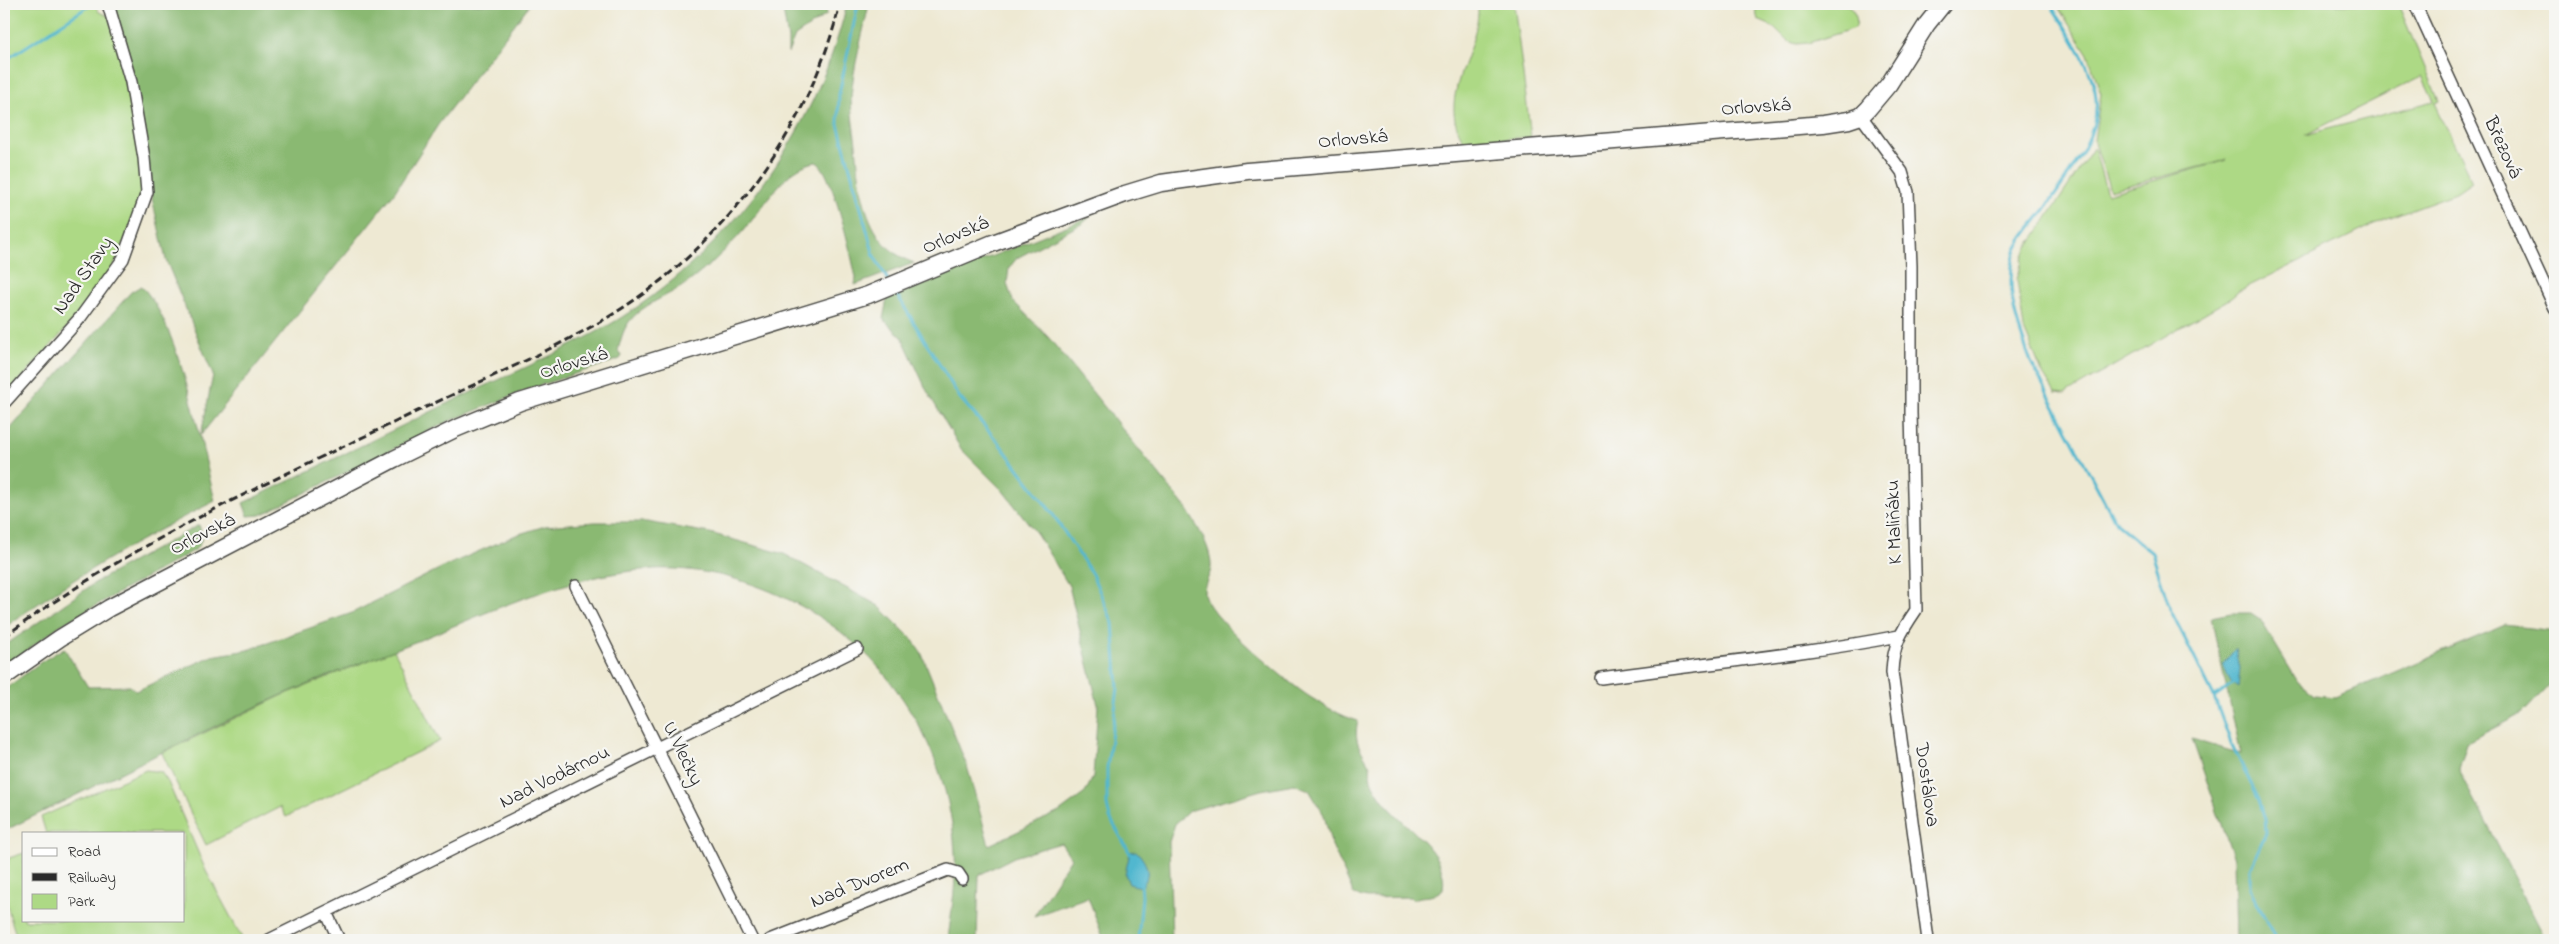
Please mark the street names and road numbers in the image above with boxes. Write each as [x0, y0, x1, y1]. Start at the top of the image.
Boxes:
street label: Orlovská [1720, 91, 1792, 125]
street label: Březová [2475, 111, 2529, 184]
street label: Orlovská [1317, 123, 1389, 157]
street label: Orlovská [918, 209, 994, 263]
street label: Nad Stavy [46, 231, 122, 321]
street label: Orlovská [536, 340, 612, 388]
street label: K Maliňáku [1879, 479, 1911, 565]
street label: Orlovská [165, 506, 241, 564]
street label: U Vlečky [654, 717, 710, 791]
street label: Nad Vodárnou [495, 739, 615, 817]
street label: Dostálova [1906, 740, 1946, 829]
street label: Nad Dvorem [806, 851, 914, 917]

